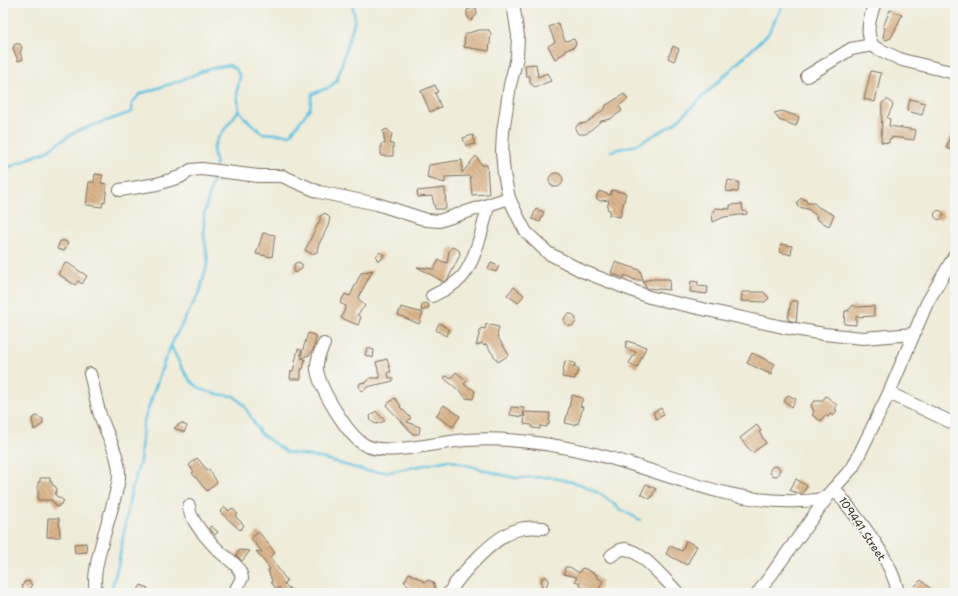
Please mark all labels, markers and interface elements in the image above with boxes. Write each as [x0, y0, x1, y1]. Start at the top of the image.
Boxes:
street label: 109441 Street [835, 494, 889, 564]

